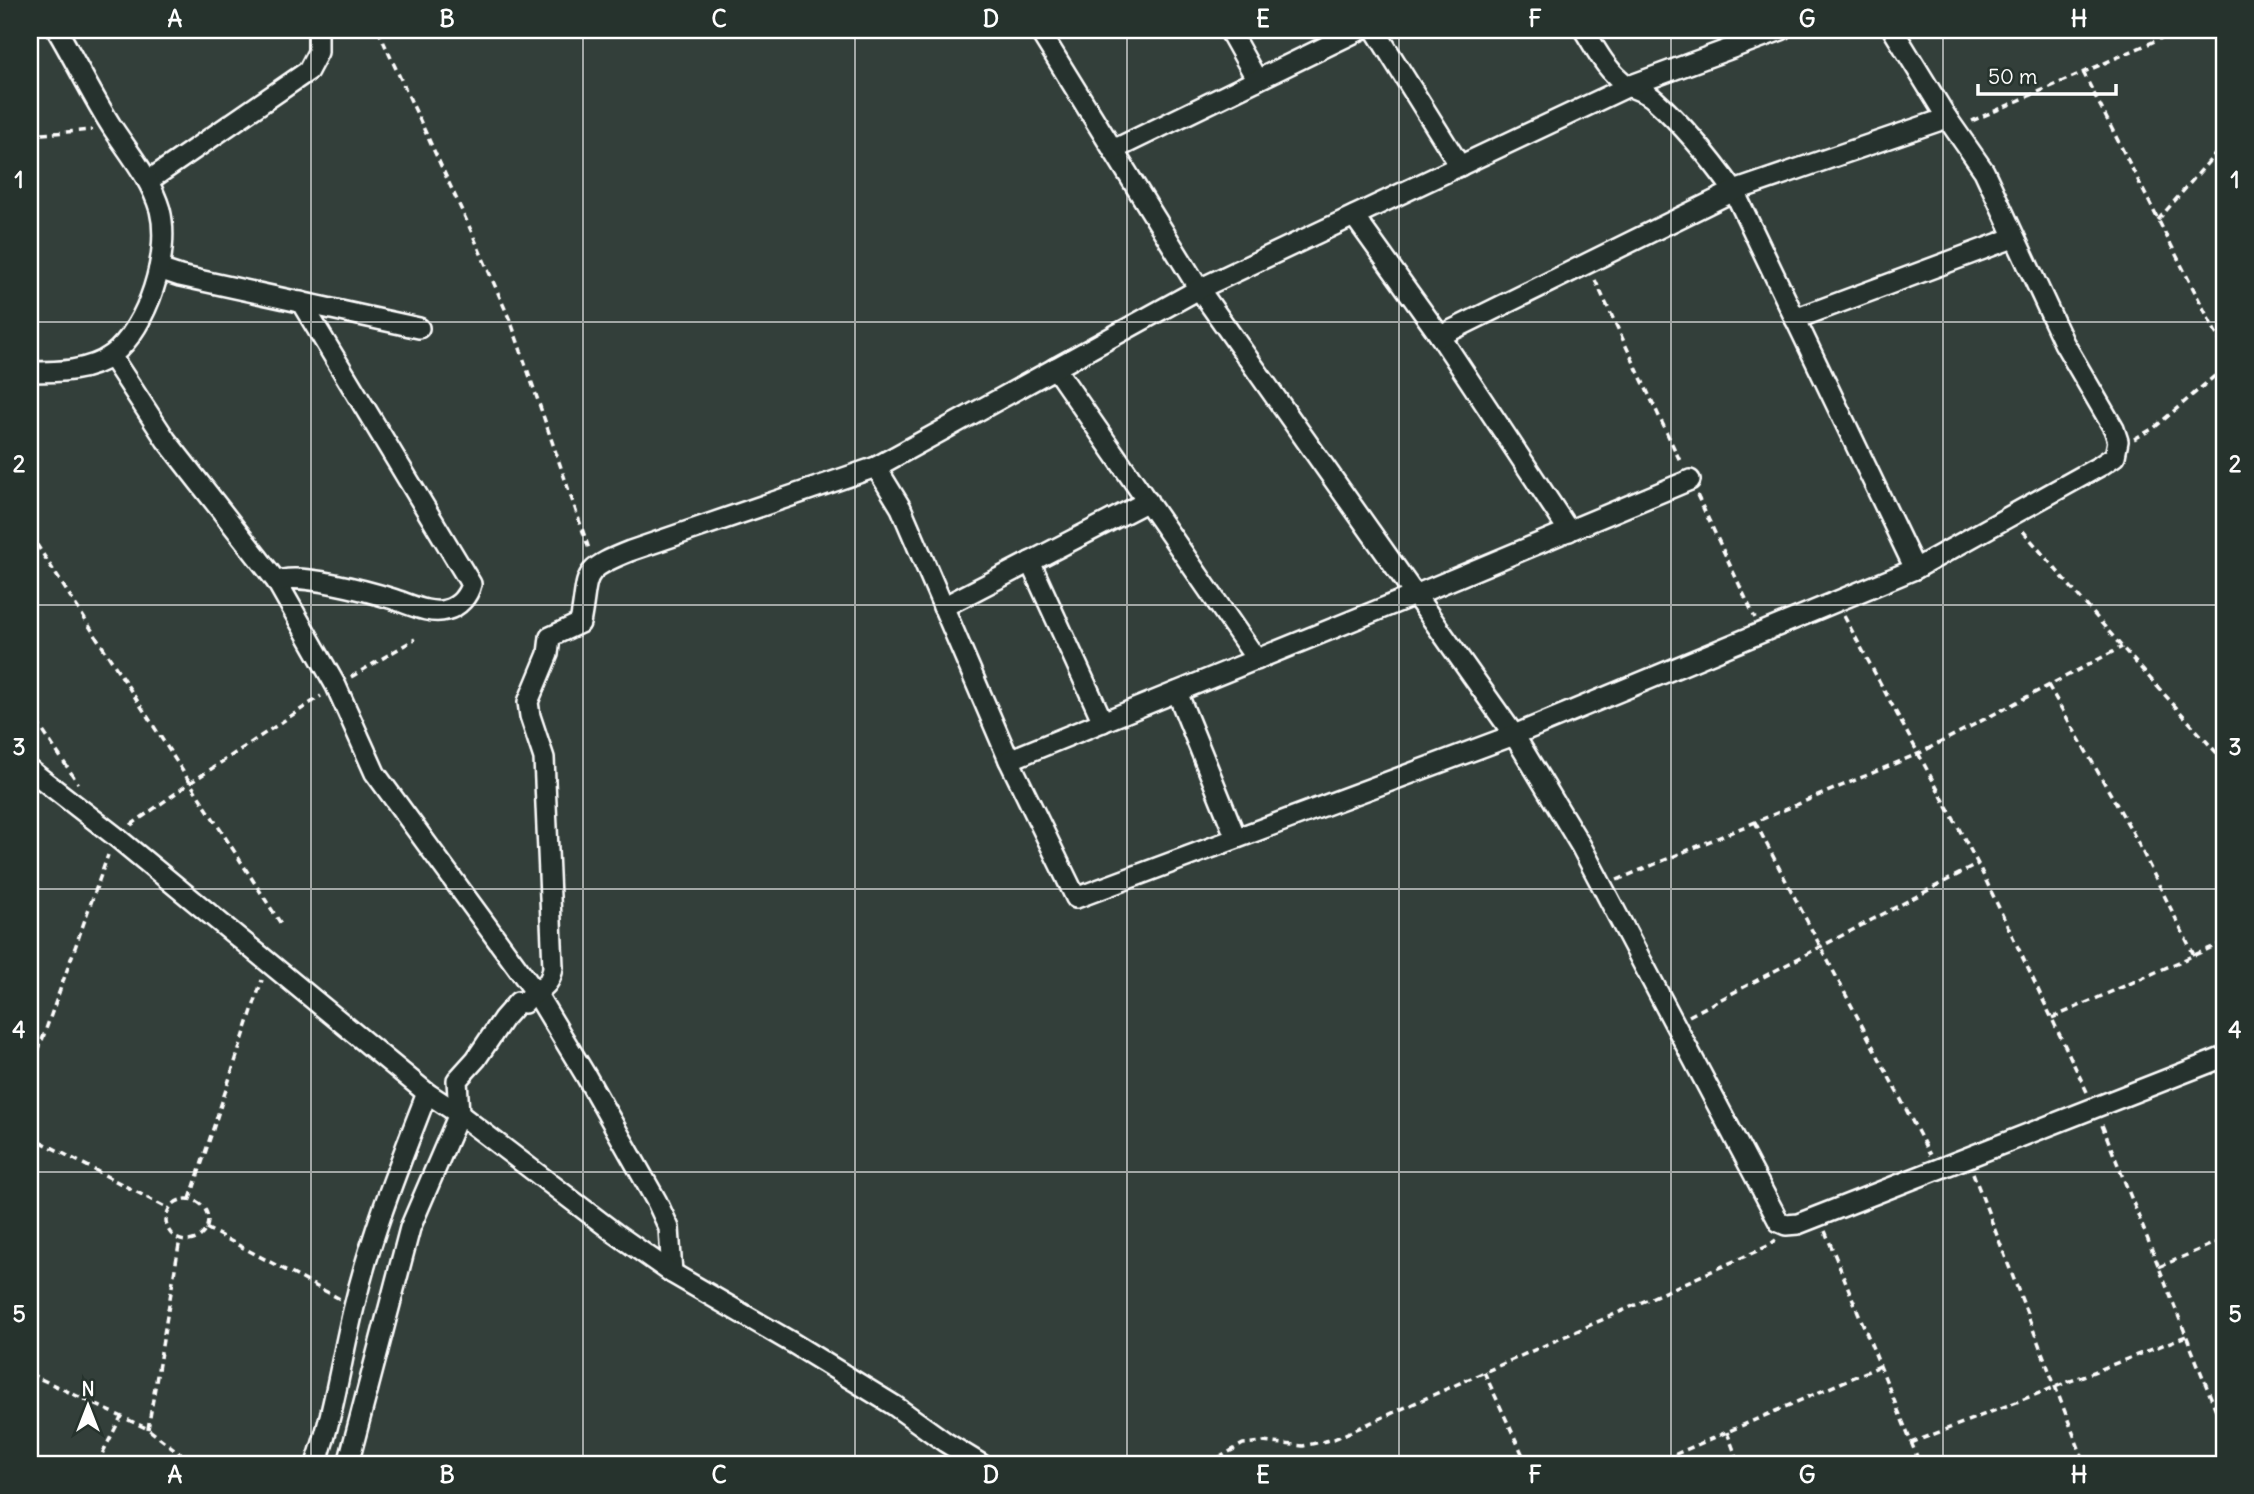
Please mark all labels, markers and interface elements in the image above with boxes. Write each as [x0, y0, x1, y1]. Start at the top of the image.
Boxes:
text: A [168, 4, 183, 33]
text: B [439, 4, 455, 33]
text: C [711, 4, 727, 33]
text: D [983, 4, 999, 33]
text: E [1256, 4, 1270, 33]
text: F [1528, 4, 1542, 33]
text: G [1799, 4, 1815, 33]
text: H [2071, 4, 2087, 33]
scale bar [1978, 52, 2116, 96]
text: 50 m [1988, 63, 2037, 90]
text: 1 [14, 165, 24, 194]
text: 1 [2230, 165, 2240, 194]
text: 2 [13, 449, 26, 478]
text: 2 [2229, 449, 2242, 478]
text: 3 [12, 732, 26, 761]
text: 3 [2228, 732, 2242, 761]
text: 4 [12, 1015, 26, 1044]
text: 4 [2228, 1015, 2242, 1044]
text: 5 [12, 1299, 26, 1328]
text: 5 [2228, 1299, 2242, 1328]
north arrow [52, 1372, 122, 1442]
text: N [81, 1377, 95, 1401]
text: A [168, 1460, 183, 1489]
text: B [439, 1460, 455, 1489]
text: C [711, 1460, 727, 1489]
text: D [983, 1460, 999, 1489]
text: E [1256, 1460, 1270, 1489]
text: F [1528, 1460, 1542, 1489]
text: G [1799, 1460, 1815, 1489]
text: H [2071, 1460, 2087, 1489]

